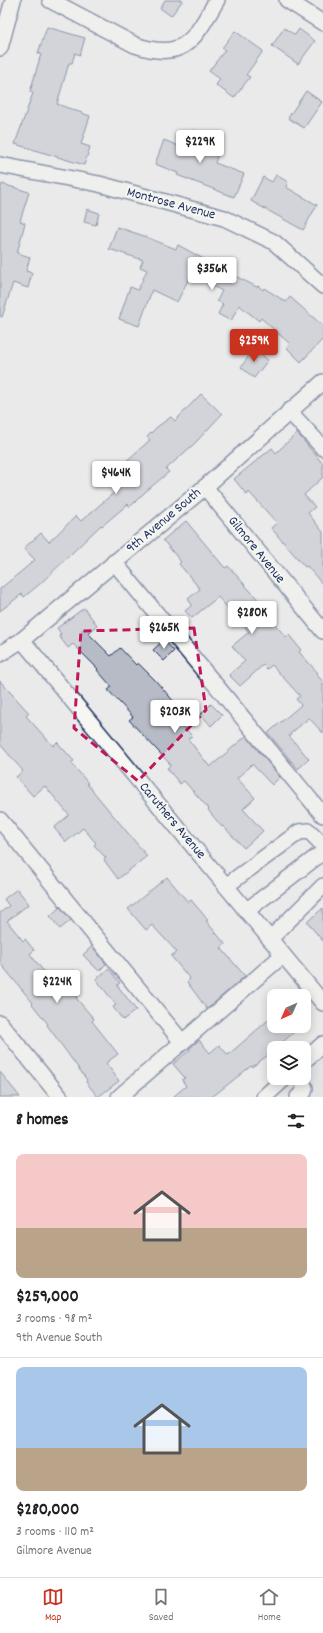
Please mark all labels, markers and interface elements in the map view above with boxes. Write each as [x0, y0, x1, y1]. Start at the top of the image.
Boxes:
pin: $229K [172, 130, 228, 164]
text: $229K [185, 133, 215, 152]
street label: Montrose Avenue [124, 183, 218, 225]
pin: $356K [184, 257, 240, 291]
text: $356K [197, 260, 227, 279]
pin: $259K [226, 329, 282, 363]
text: $259K [239, 332, 269, 351]
pin: $464K [88, 461, 144, 495]
text: $464K [101, 464, 131, 483]
street label: 9th Avenue South [122, 484, 206, 558]
street label: Gilmore Avenue [223, 512, 289, 588]
pin: $280K [224, 601, 280, 635]
text: $280K [237, 604, 267, 623]
pin: $265K [136, 616, 192, 650]
text: $265K [149, 619, 179, 638]
pin: $203K [147, 700, 203, 734]
text: $203K [159, 703, 191, 722]
street label: Caruthers Avenue [134, 778, 210, 864]
pin: $224K [29, 970, 85, 1004]
text: $224K [42, 973, 72, 992]
north arrow [267, 989, 311, 1033]
map controls [267, 989, 311, 1085]
button: layers [267, 1041, 311, 1085]
text: 8 homes [16, 1109, 68, 1133]
icon: filters [285, 1110, 307, 1132]
icon: home [126, 1180, 198, 1252]
text: $259,000 [16, 1286, 79, 1310]
text: 3 rooms · 98 m² [16, 1310, 92, 1329]
text: 9th Avenue South [16, 1329, 102, 1348]
icon: home [126, 1393, 198, 1465]
text: $280,000 [16, 1499, 79, 1523]
text: 3 rooms · 110 m² [16, 1523, 94, 1542]
text: Gilmore Avenue [16, 1542, 92, 1561]
tab: Map [42, 1586, 64, 1626]
tab: Saved [149, 1586, 173, 1626]
tab: Home [258, 1586, 281, 1626]

